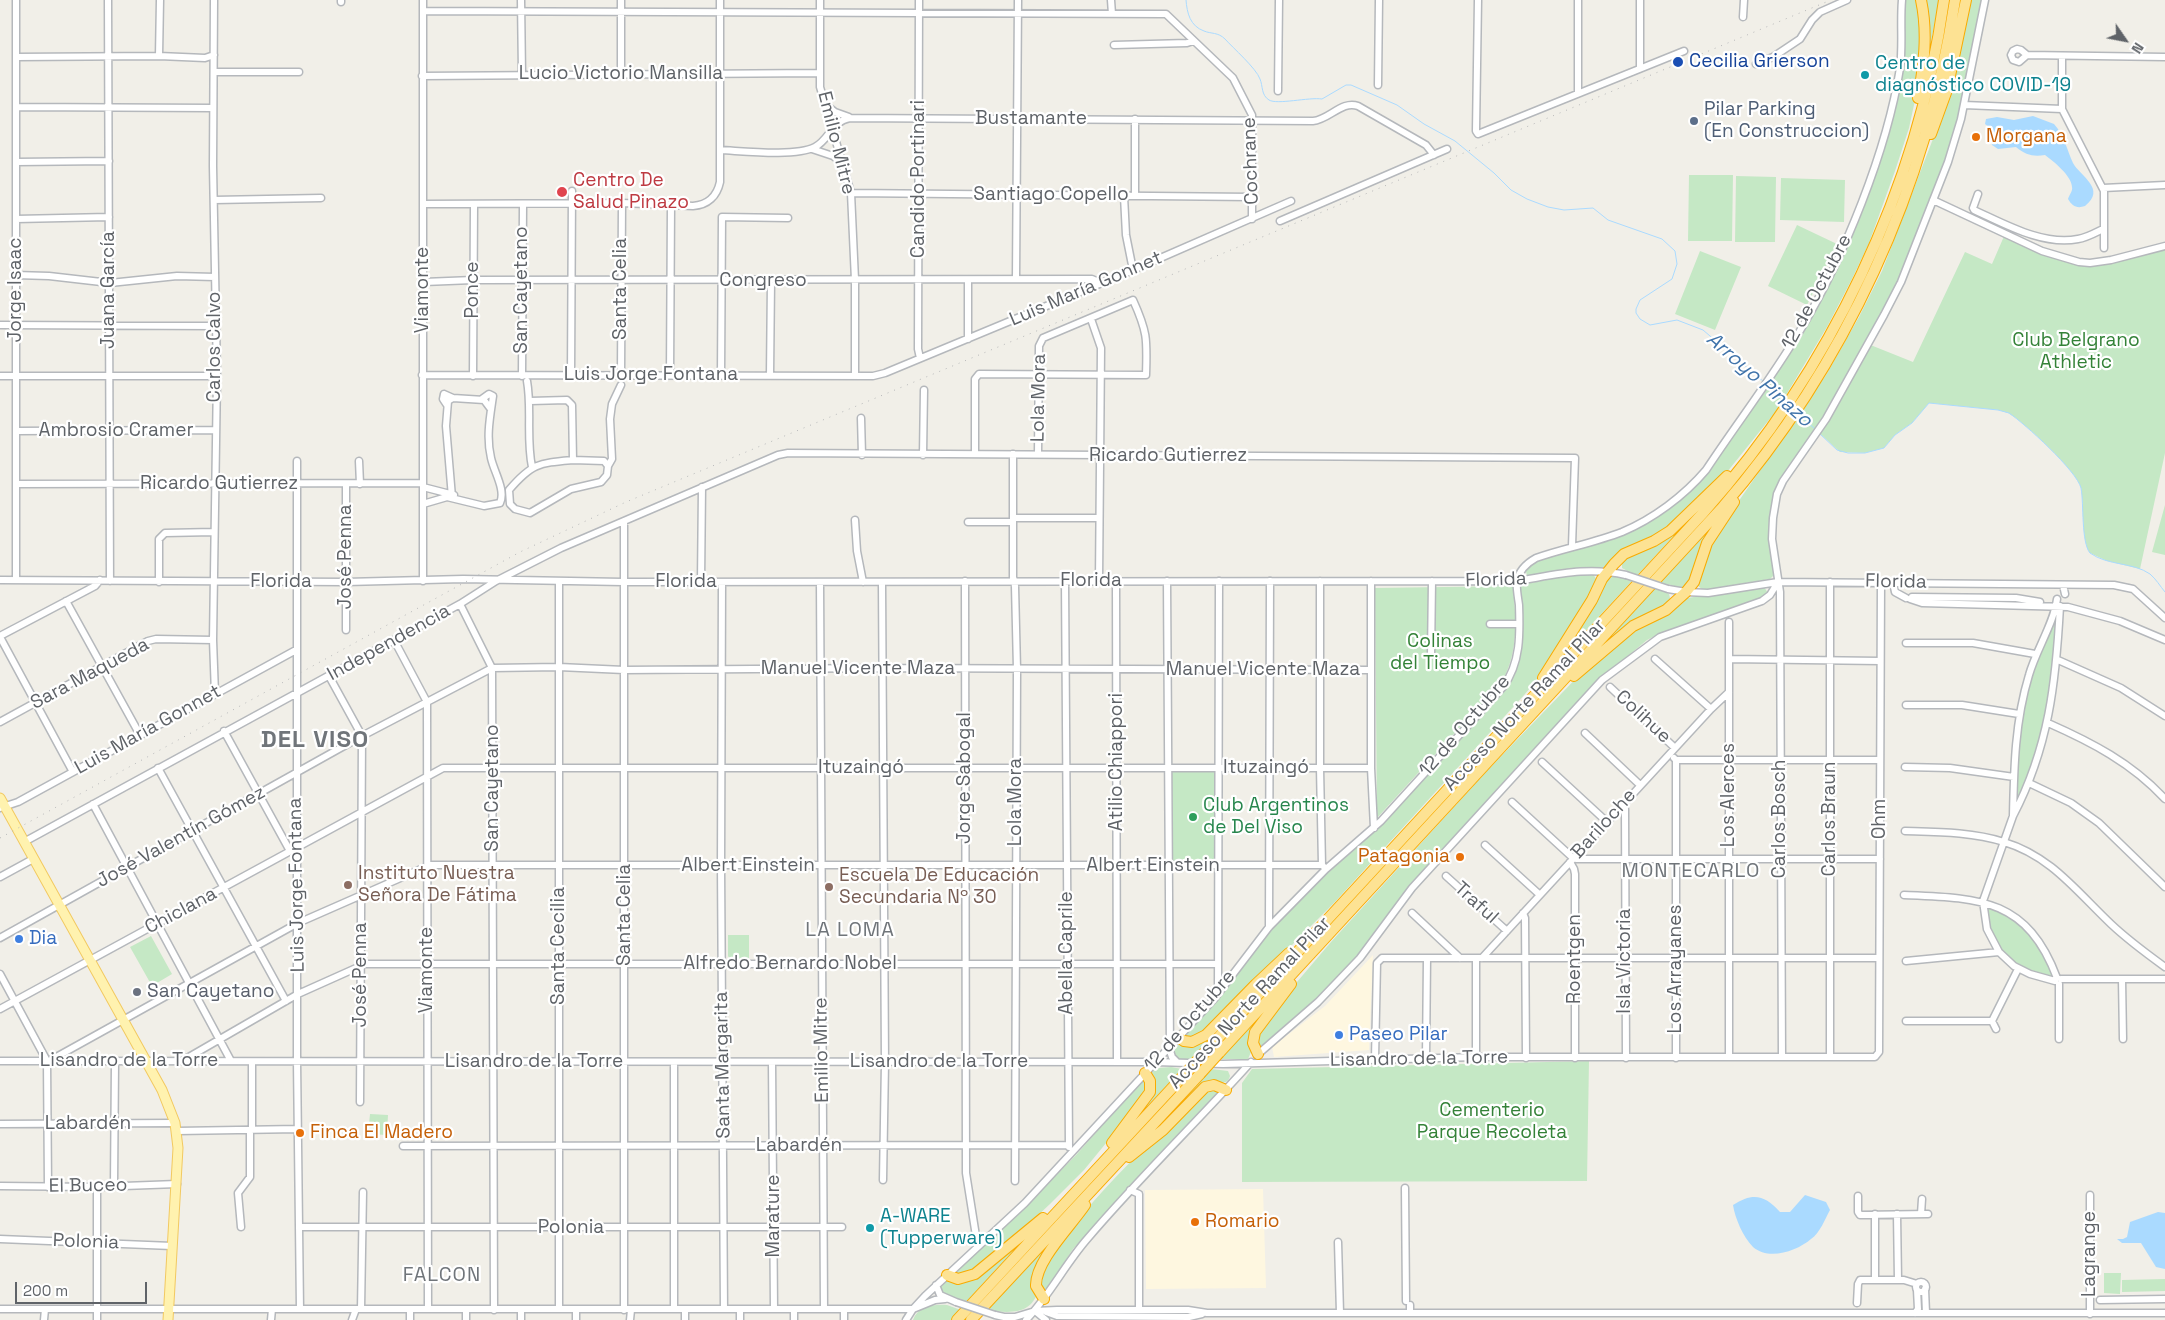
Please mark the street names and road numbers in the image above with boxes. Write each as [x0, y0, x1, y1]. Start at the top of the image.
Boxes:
street label: Lucio Victorio Mansilla [519, 63, 723, 85]
street label: Emilio Mitre [812, 89, 860, 197]
street label: Candido Portinari [908, 100, 930, 258]
street label: Bustamante [975, 108, 1087, 130]
street label: Cochrane [1238, 117, 1264, 205]
street label: Santiago Copello [973, 184, 1129, 206]
street label: San Cayetano [511, 226, 533, 354]
street label: Juana García [98, 231, 120, 349]
street label: 12 de Octubre [1777, 231, 1857, 353]
street label: Jorge Isaac [5, 237, 27, 343]
street label: Santa Celia [610, 238, 632, 340]
street label: Viamonte [412, 247, 434, 333]
street label: Luis María Gonnet [1006, 247, 1166, 331]
street label: Ponce [462, 261, 484, 319]
street label: Congreso [719, 270, 807, 292]
street label: Carlos Calvo [204, 292, 226, 402]
street label: Lola Mora [1027, 354, 1051, 442]
street label: Luis Jorge Fontana [564, 364, 738, 386]
street label: Ambrosio Cramer [38, 420, 194, 442]
street label: Ricardo Gutierrez [1089, 445, 1247, 467]
street label: Ricardo Gutierrez [140, 473, 298, 495]
street label: José Penna [335, 504, 357, 610]
street label: Florida [1465, 568, 1527, 592]
street label: Florida [1060, 570, 1122, 592]
street label: Florida [1865, 570, 1927, 594]
street label: Florida [250, 571, 312, 593]
street label: Florida [655, 571, 717, 593]
street label: Independencia [324, 600, 454, 686]
street label: Acceso Norte Ramal Pilar [1439, 614, 1611, 796]
street label: Sara Maqueda [27, 633, 153, 715]
street label: Manuel Vicente Maza [761, 658, 955, 680]
street label: Manuel Vicente Maza [1166, 659, 1360, 681]
street label: 12 de Octubre [1415, 671, 1515, 781]
street label: Luis María Gonnet [71, 680, 225, 780]
street label: Colihue [1610, 686, 1676, 748]
street label: Atilio Chiappori [1106, 693, 1128, 831]
street label: Jorge Sabogal [954, 712, 976, 844]
street label: San Cayetano [482, 724, 504, 852]
street label: Los Alerces [1718, 743, 1740, 847]
street label: Ituzaingó [818, 757, 904, 779]
street label: Ituzaingó [1223, 757, 1309, 779]
street label: Lola Mora [1005, 758, 1027, 846]
street label: Carlos Bosch [1769, 760, 1791, 878]
street label: Carlos Braun [1819, 762, 1841, 876]
street label: José Valentín Gómez [93, 781, 269, 893]
street label: Bariloche [1567, 784, 1641, 864]
street label: Luis Jorge Fontana [284, 798, 310, 972]
street label: Ohm [1869, 799, 1891, 839]
street label: Albert Einstein [681, 855, 815, 877]
street label: Albert Einstein [1086, 855, 1220, 877]
street label: Santa Celia [614, 864, 636, 966]
street label: Traful [1449, 877, 1503, 929]
street label: Chiclana [141, 883, 221, 939]
street label: Santa Cecilia [548, 887, 570, 1005]
street label: Abella Caprile [1056, 891, 1078, 1015]
street label: Los Arrayanes [1665, 904, 1687, 1034]
street label: Isla Victoria [1614, 908, 1636, 1014]
street label: Acceso Norte Ramal Pilar [1164, 912, 1336, 1094]
street label: Roentgen [1564, 914, 1586, 1004]
street label: José Penna [350, 922, 372, 1028]
street label: Viamonte [416, 927, 438, 1013]
street label: Alfredo Bernardo Nobel [683, 953, 897, 975]
street label: 12 de Octubre [1140, 966, 1240, 1076]
street label: Santa Margarita [710, 991, 736, 1139]
street label: Emilio Mitre [810, 997, 834, 1103]
street label: Lisandro de la Torre [1330, 1046, 1508, 1072]
street label: Lisandro de la Torre [40, 1050, 218, 1072]
street label: Lisandro de la Torre [445, 1051, 623, 1073]
street label: Lisandro de la Torre [850, 1051, 1028, 1073]
street label: Labardén [45, 1113, 131, 1135]
street label: Labardén [756, 1135, 842, 1157]
street label: El Buceo [48, 1174, 128, 1198]
street label: Marature [763, 1175, 785, 1257]
street label: Lagrange [2079, 1211, 2101, 1297]
street label: Polonia [538, 1217, 604, 1239]
street label: Polonia [52, 1229, 120, 1255]

